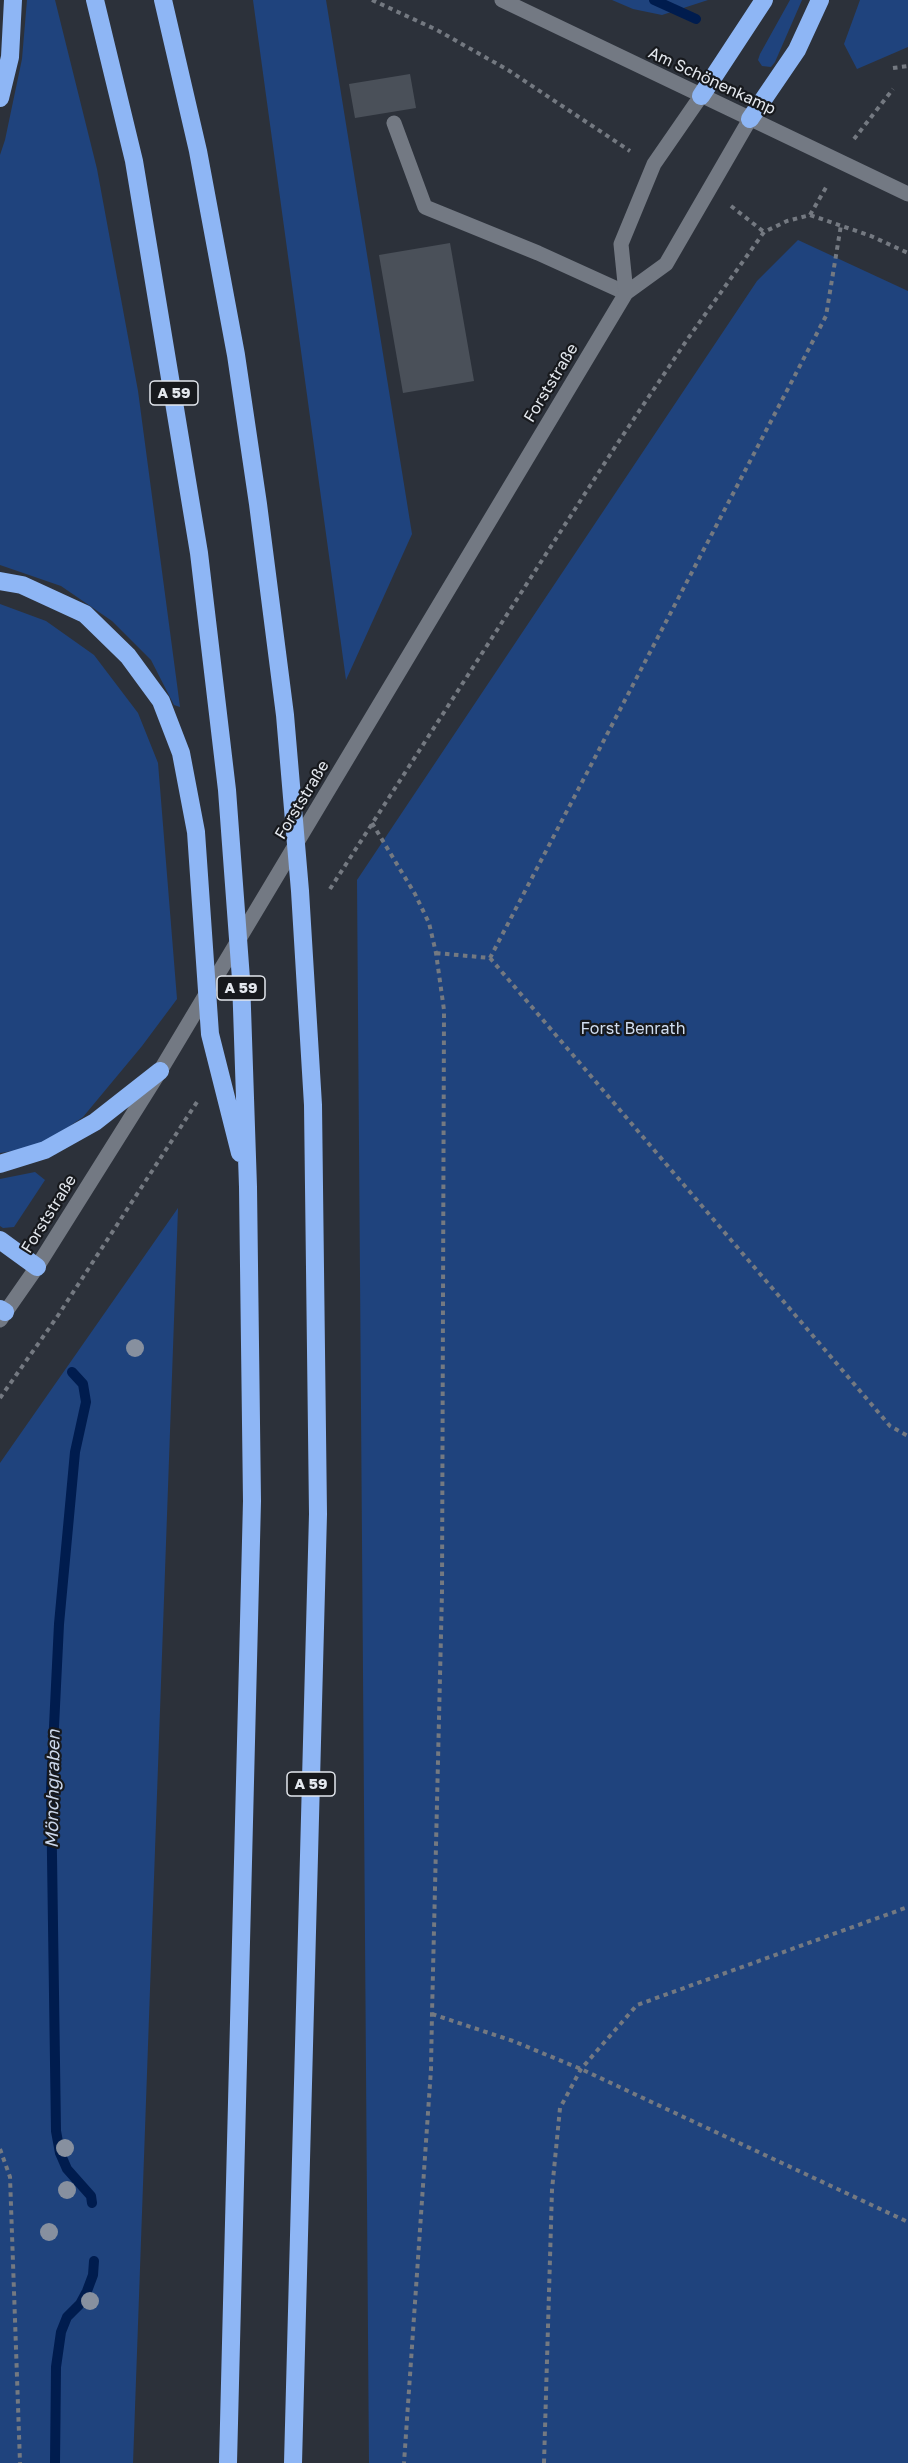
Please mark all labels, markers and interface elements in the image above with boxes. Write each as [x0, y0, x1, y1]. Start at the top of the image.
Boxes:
street label: Am Schönenkamp [645, 43, 779, 119]
street label: Forststraße [520, 340, 582, 426]
road number: A 59 [150, 381, 198, 405]
street label: Forststraße [271, 757, 333, 843]
road number: A 59 [217, 976, 265, 1000]
park label: Forst Benrath [580, 1019, 686, 1039]
street label: Forststraße [17, 1171, 81, 1257]
water label: Mönchgraben [41, 1729, 65, 1849]
road number: A 59 [287, 1772, 335, 1796]

